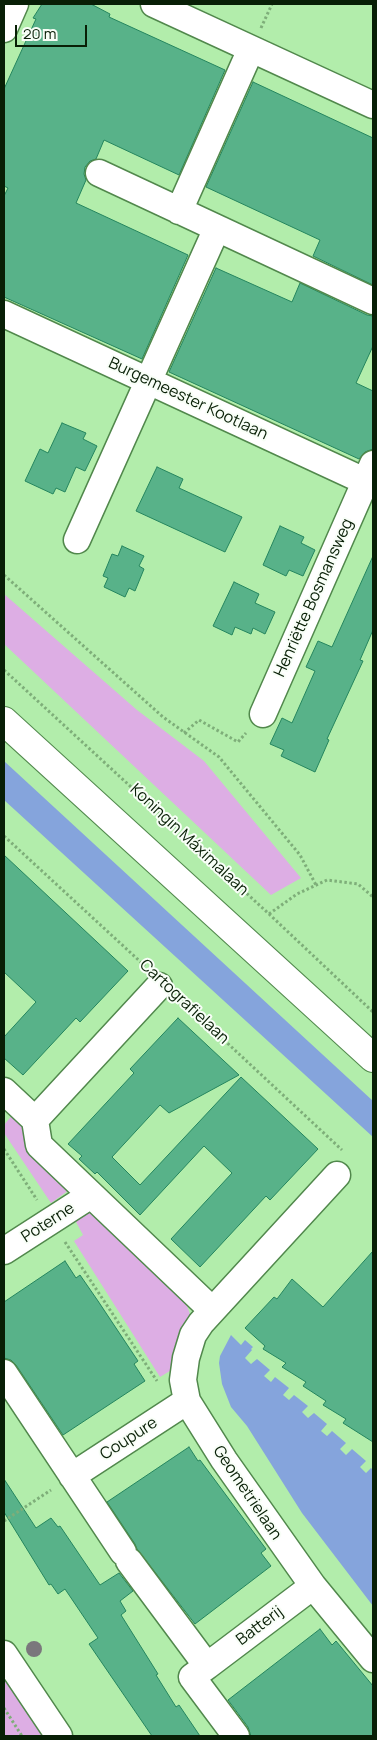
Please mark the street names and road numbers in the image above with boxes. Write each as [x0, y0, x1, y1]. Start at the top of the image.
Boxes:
street label: Burgemeester Kootlaan [105, 354, 271, 444]
street label: Henriëtte Bosmansweg [270, 516, 358, 680]
street label: Koningin Máximalaan [126, 780, 252, 900]
street label: Cartografielaan [135, 956, 233, 1048]
street label: Poterne [18, 1199, 78, 1247]
street label: Coupure [97, 1413, 161, 1465]
street label: Geometrielaan [208, 1442, 286, 1544]
street label: Batterij [233, 1602, 287, 1650]

